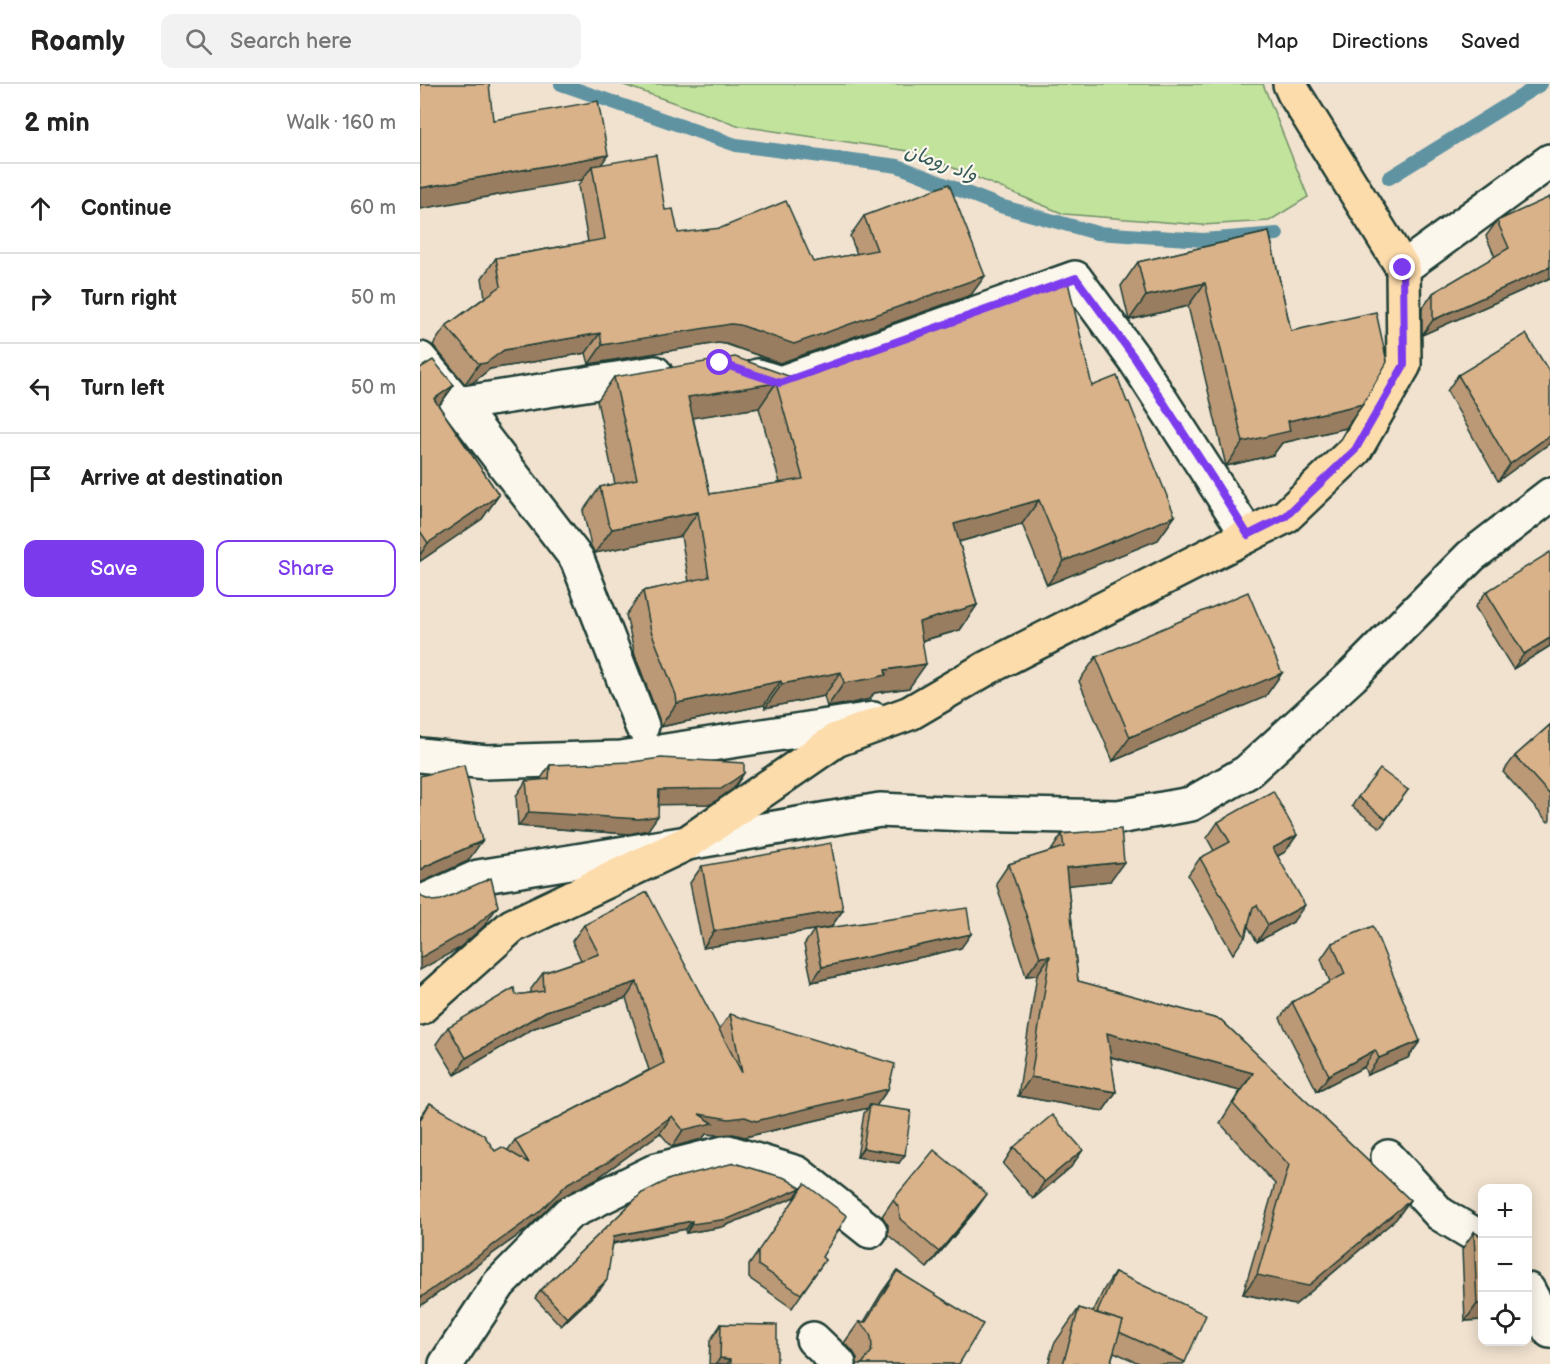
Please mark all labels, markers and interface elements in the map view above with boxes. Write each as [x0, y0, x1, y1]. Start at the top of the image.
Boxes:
search box [161, 14, 581, 68]
text: Roamly [30, 25, 125, 58]
icon: search [182, 25, 215, 58]
text: Search here [230, 28, 352, 55]
text: Map [1256, 29, 1299, 54]
text: Directions [1332, 29, 1428, 54]
text: Saved [1461, 29, 1520, 54]
text: 2 min [24, 108, 90, 139]
text: Walk · 160 m [287, 111, 396, 135]
water label: واد رومان [901, 139, 981, 187]
icon: ahead [24, 192, 57, 225]
text: Continue [81, 195, 171, 222]
text: 60 m [350, 196, 396, 220]
route end [1389, 254, 1415, 280]
icon: right [24, 282, 57, 315]
text: Turn right [81, 285, 177, 312]
text: 50 m [351, 286, 396, 310]
route start [706, 349, 732, 375]
icon: left [24, 372, 57, 405]
text: Turn left [81, 375, 165, 402]
text: 50 m [351, 376, 396, 400]
icon: arrive [24, 462, 57, 495]
text: Arrive at destination [81, 465, 283, 492]
button: Save [24, 540, 204, 597]
button: Share [216, 540, 396, 597]
map controls [1478, 1184, 1532, 1346]
button: + [1478, 1184, 1532, 1238]
button: − [1478, 1238, 1532, 1292]
button: locate [1478, 1292, 1532, 1346]

